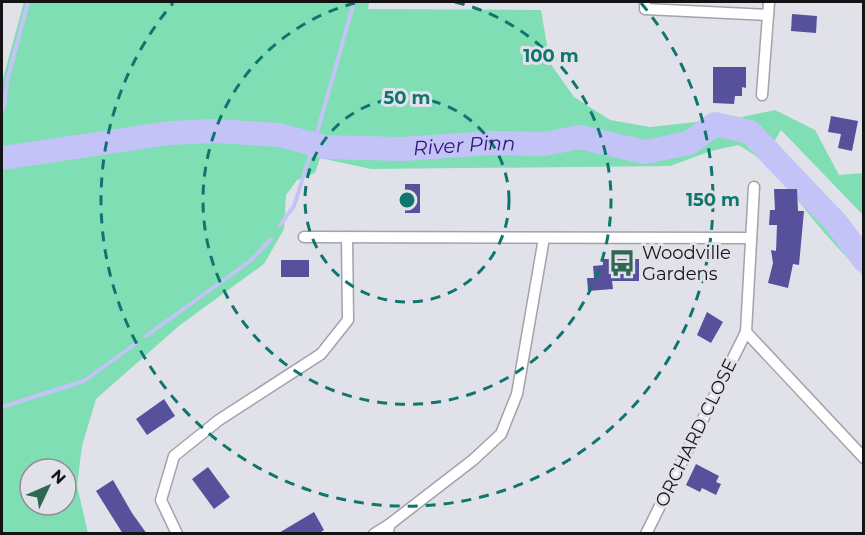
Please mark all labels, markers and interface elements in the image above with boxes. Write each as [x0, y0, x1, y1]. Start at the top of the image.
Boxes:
text: 100 m [523, 45, 579, 67]
text: 50 m [384, 87, 430, 109]
water label: River Pinn [412, 131, 516, 160]
text: 150 m [686, 189, 740, 211]
centre of rings [397, 190, 417, 210]
place label: Woodville Gardens [642, 242, 731, 285]
bus stop icon: Woodville Gardens [607, 248, 637, 278]
street label: ORCHARD CLOSE [651, 355, 741, 511]
north arrow [18, 457, 78, 517]
text: N [47, 466, 70, 488]

